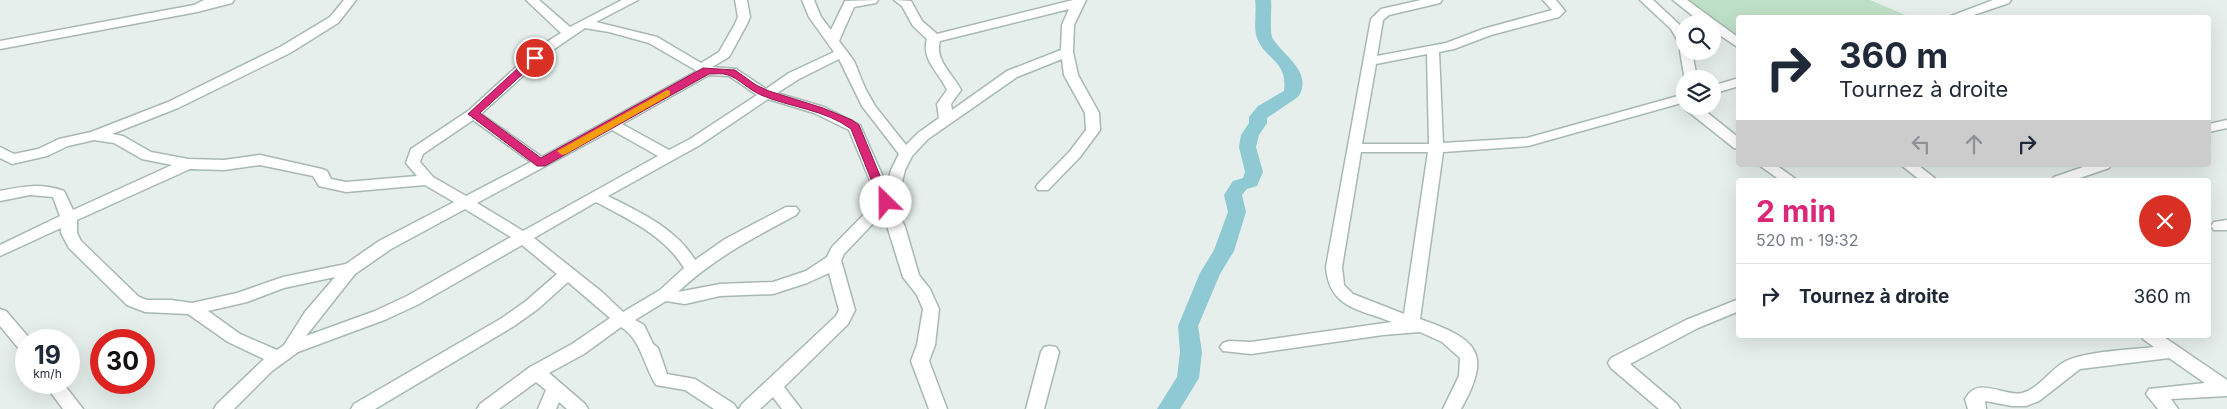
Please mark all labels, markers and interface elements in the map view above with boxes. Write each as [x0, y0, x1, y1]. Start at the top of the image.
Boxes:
map controls [1676, 15, 1721, 115]
button: search [1676, 15, 1721, 60]
text: 360 m [1839, 34, 1948, 76]
icon: right [1756, 35, 1821, 100]
pin [514, 37, 556, 79]
icon: arrive [521, 44, 549, 72]
button: layers [1676, 70, 1721, 115]
text: Tournez à droite [1839, 76, 2008, 102]
icon: left [1907, 130, 1935, 158]
icon: ahead [1960, 130, 1988, 158]
icon: right [2013, 130, 2041, 158]
position arrow [859, 175, 911, 227]
text: 2 min [1756, 193, 1836, 229]
button: close [2139, 195, 2191, 247]
text: 520 m · 19:32 [1756, 230, 1858, 250]
icon: right [1756, 282, 1784, 310]
text: Tournez à droite [1799, 285, 1949, 308]
text: 360 m [2134, 285, 2191, 308]
speed limit sign: 30 [90, 329, 155, 394]
text: 19 [34, 340, 61, 370]
text: km/h [33, 366, 62, 381]

